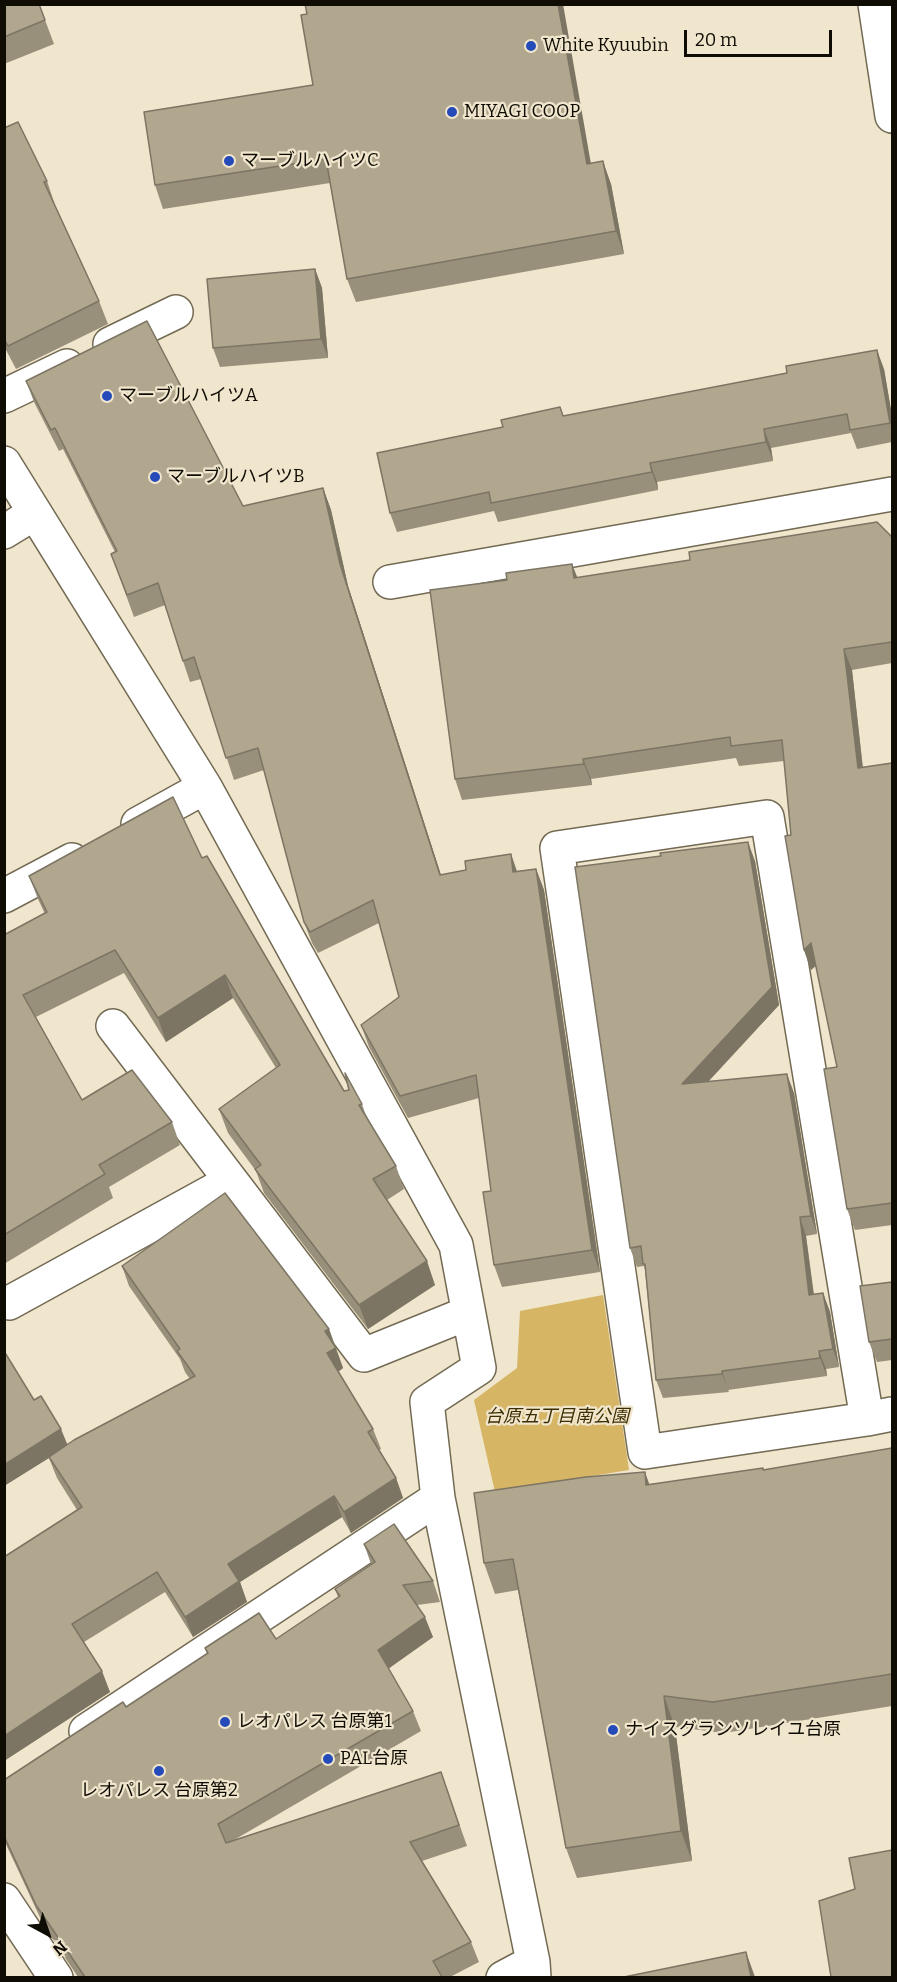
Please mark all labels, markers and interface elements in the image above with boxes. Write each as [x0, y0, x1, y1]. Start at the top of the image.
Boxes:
scale bar [687, 18, 836, 56]
text: 20 m [695, 29, 737, 51]
place label: White Kyuubin [543, 35, 669, 57]
marker: White Kyuubin [524, 39, 538, 53]
place label: MIYAGI COOP [464, 101, 580, 123]
marker: MIYAGI COOP [445, 105, 459, 119]
place label: マーブルハイツC [241, 150, 379, 172]
marker: マーブルハイツC [222, 154, 236, 168]
place label: マーブルハイツA [119, 385, 258, 407]
marker: マーブルハイツA [100, 389, 114, 403]
place label: マーブルハイツB [167, 466, 305, 488]
marker: マーブルハイツB [148, 470, 162, 484]
park label: 台原五丁目南公園 [485, 1406, 629, 1428]
place label: レオパレス 台原第1 [237, 1711, 392, 1733]
marker: レオパレス 台原第1 [218, 1715, 232, 1729]
place label: ナイスグランソレイユ台原 [625, 1719, 841, 1741]
marker: ナイスグランソレイユ台原 [606, 1723, 620, 1737]
place label: PAL台原 [340, 1748, 408, 1770]
marker: PAL台原 [321, 1752, 335, 1766]
marker: レオパレス 台原第2 [152, 1764, 166, 1778]
place label: レオパレス 台原第2 [80, 1780, 238, 1802]
north arrow [18, 1904, 78, 1964]
text: N [49, 1937, 71, 1959]

